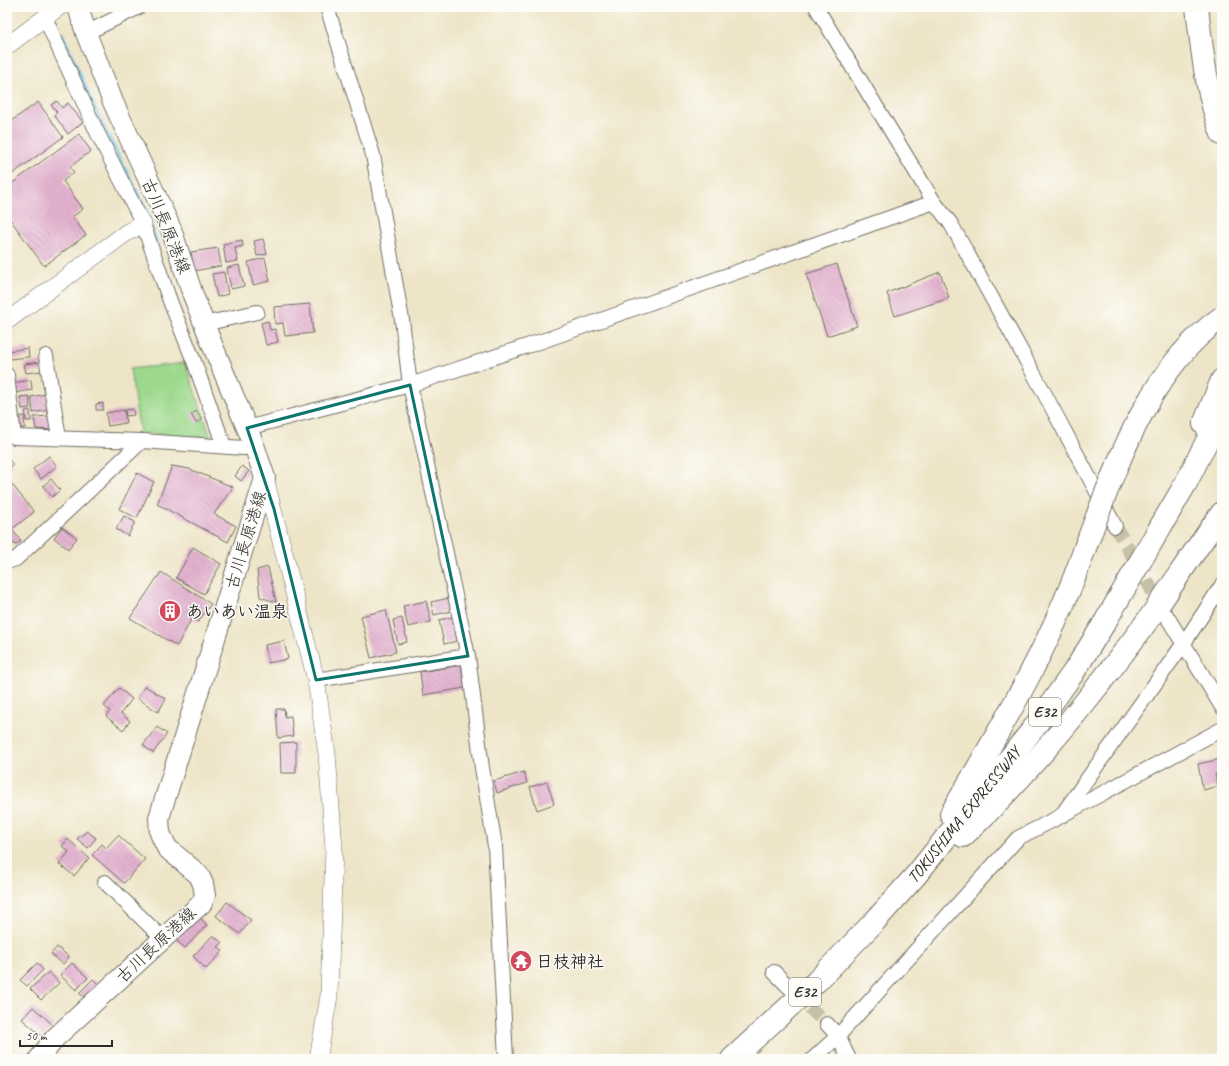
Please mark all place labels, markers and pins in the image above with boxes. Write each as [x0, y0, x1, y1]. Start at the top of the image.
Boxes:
building icon: あいあい温泉 [157, 598, 183, 624]
place label: あいあい温泉 [186, 601, 288, 622]
temple icon: 日枝神社 [508, 948, 534, 974]
place label: 日枝神社 [536, 951, 604, 972]

